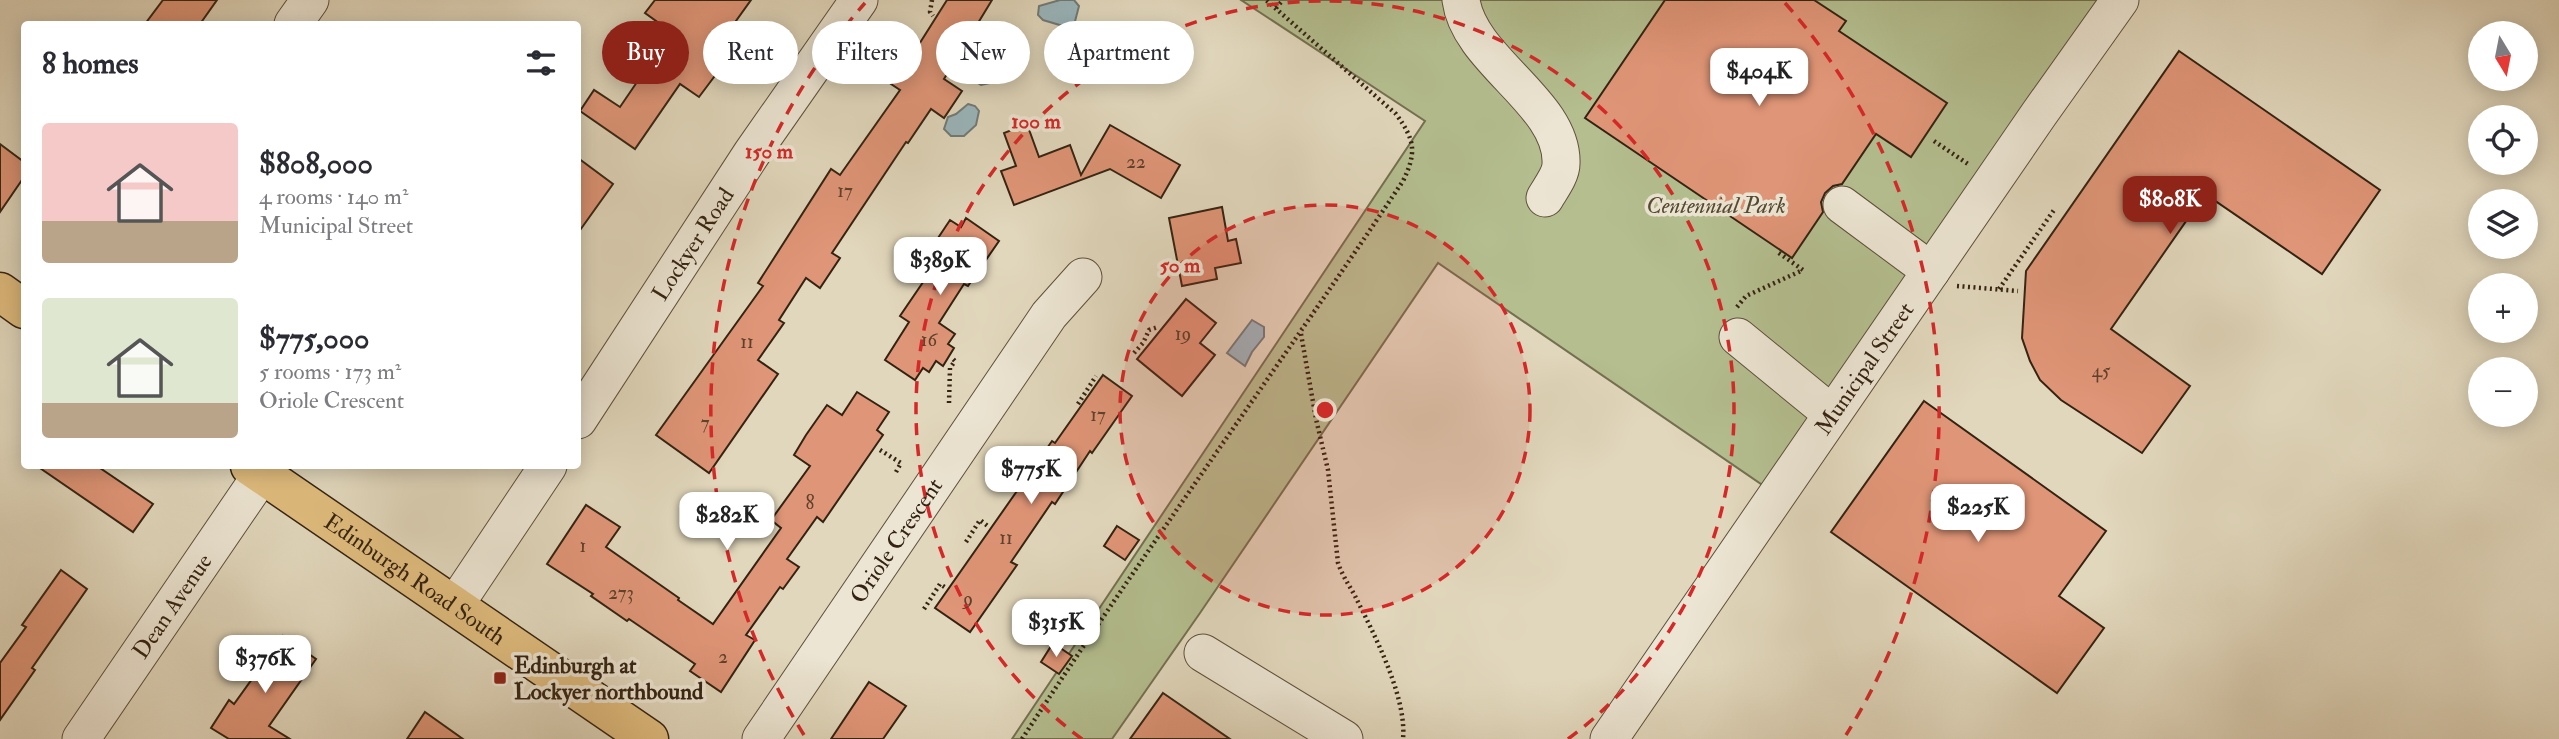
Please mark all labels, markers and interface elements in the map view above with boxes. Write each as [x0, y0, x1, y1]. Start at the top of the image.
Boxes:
chip: Buy [602, 21, 689, 84]
chip: Rent [703, 21, 798, 84]
chip: Filters [812, 21, 922, 84]
chip: New [936, 21, 1030, 84]
chip: Apartment [1044, 21, 1194, 84]
north arrow [2468, 21, 2538, 91]
map controls [2468, 21, 2538, 427]
icon: filters [522, 44, 560, 82]
text: 8 homes [42, 45, 139, 82]
pin: $404K [1710, 48, 1808, 108]
text: $404K [1726, 56, 1792, 85]
button: locate [2468, 105, 2538, 175]
text: 100 m [1011, 108, 1062, 135]
text: 150 m [745, 138, 794, 165]
text: $808,000 [259, 145, 373, 182]
house number: 22 [1126, 150, 1146, 174]
icon: home [98, 151, 182, 235]
pin: $808K [2121, 176, 2219, 236]
house number: 17 [837, 179, 853, 203]
text: 4 rooms · 140 m² [259, 182, 408, 211]
street label: Lockyer Road [646, 182, 741, 306]
text: $808K [2139, 184, 2201, 213]
button: layers [2468, 189, 2538, 259]
park label: Centennial Park [1646, 191, 1786, 220]
text: Municipal Street [259, 211, 413, 240]
pin: $389K [891, 238, 989, 297]
text: $389K [910, 245, 970, 274]
text: 50 m [1160, 252, 1201, 279]
button: + [2468, 273, 2538, 343]
street label: Municipal Street [1809, 297, 1920, 440]
text: $775,000 [259, 320, 370, 357]
house number: 19 [1175, 322, 1191, 346]
icon: home [98, 326, 182, 410]
house number: 16 [921, 328, 939, 352]
house number: 11 [740, 330, 754, 354]
text: 5 rooms · 173 m² [259, 357, 401, 386]
button: − [2468, 357, 2538, 427]
house number: 45 [2092, 359, 2111, 383]
text: Oriole Crescent [259, 386, 404, 415]
centre of rings [1313, 398, 1337, 422]
house number: 17 [1090, 403, 1106, 427]
house number: 7 [701, 411, 710, 435]
pin: $775K [982, 447, 1080, 506]
text: $775K [1001, 454, 1061, 483]
street label: Oriole Crescent [843, 472, 949, 609]
pin: $225K [1929, 484, 2027, 544]
house number: 8 [806, 491, 815, 515]
pin: $282K [678, 492, 776, 552]
text: $225K [1947, 492, 2009, 521]
text: $282K [695, 500, 759, 529]
street label: Edinburgh Road South [318, 507, 511, 652]
house number: 11 [999, 526, 1013, 550]
house number: 1 [580, 534, 586, 558]
street label: Dean Avenue [126, 548, 219, 665]
house number: 273 [608, 581, 634, 605]
house number: 9 [961, 587, 973, 611]
pin: $315K [1007, 600, 1105, 659]
text: $315K [1028, 607, 1084, 636]
pin: $376K [216, 636, 314, 695]
text: $376K [235, 643, 295, 672]
house number: 2 [718, 645, 728, 669]
place label: Edinburgh at Lockyer northbound [514, 651, 704, 707]
marker: Edinburgh at Lockyer northbound [492, 670, 508, 686]

